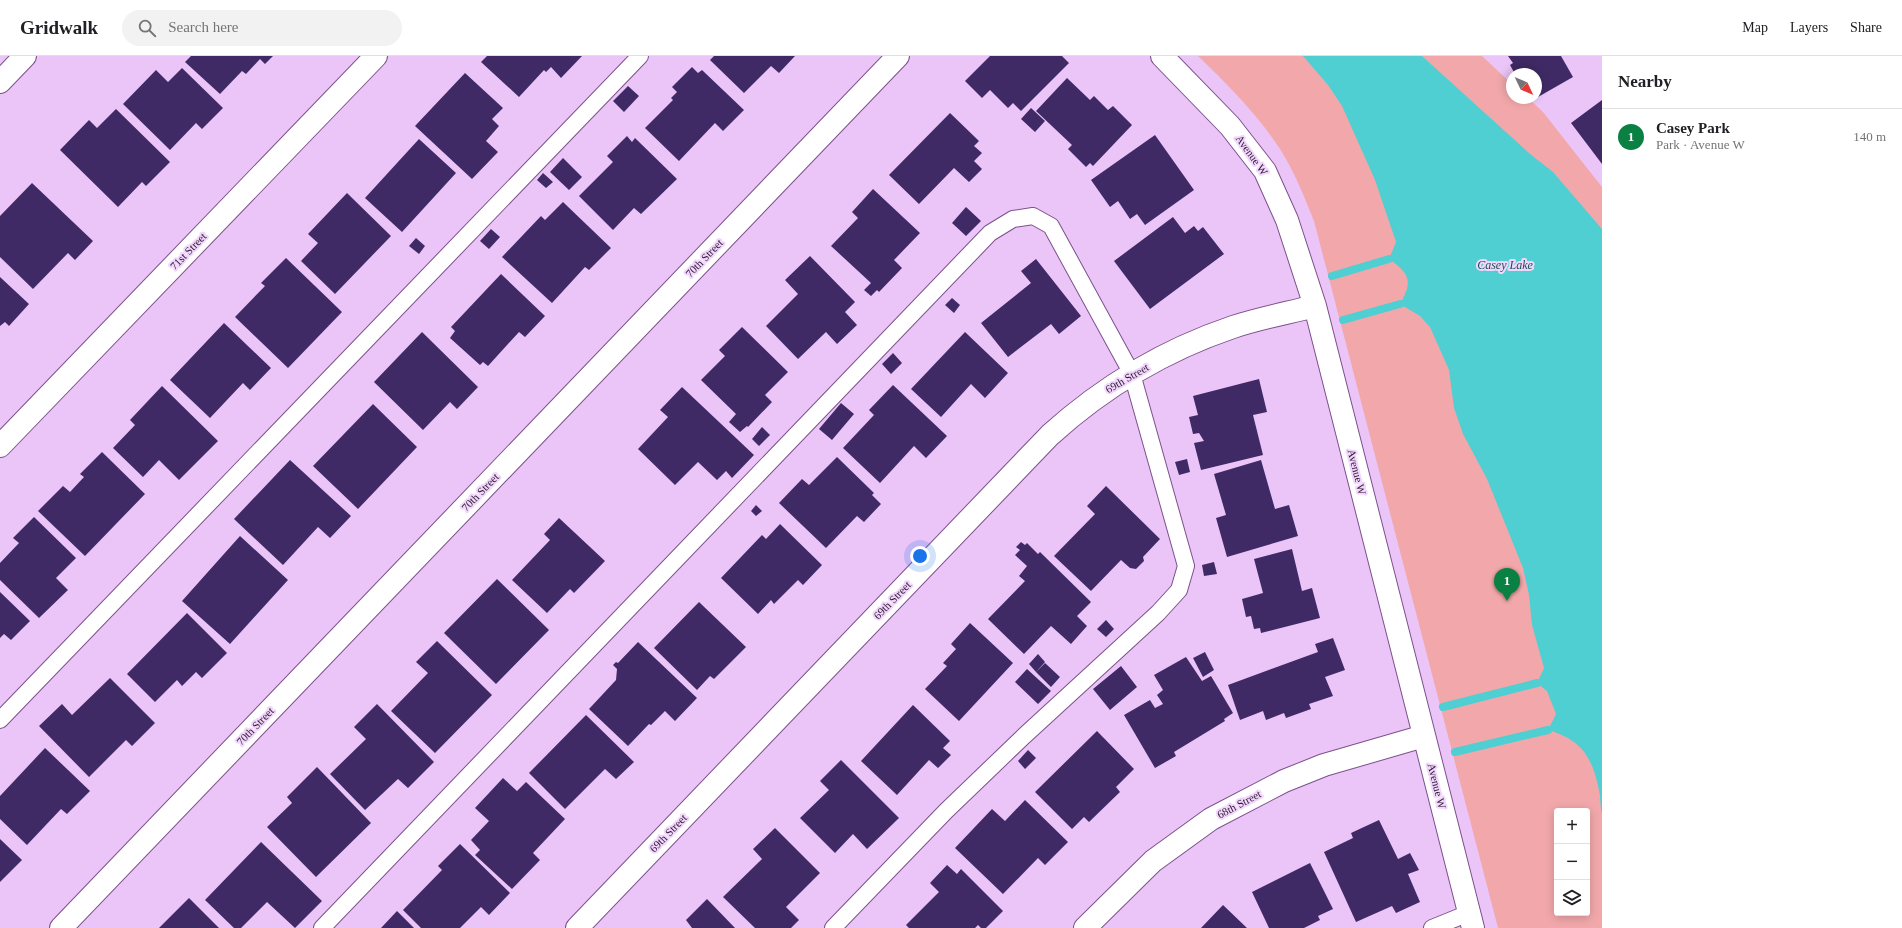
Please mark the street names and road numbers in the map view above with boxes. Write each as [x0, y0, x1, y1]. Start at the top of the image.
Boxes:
street label: Avenue W [1234, 133, 1271, 178]
street label: 71st Street [167, 230, 209, 272]
street label: 70th Street [683, 237, 725, 279]
street label: 69th Street [1103, 361, 1151, 395]
street label: Avenue W [1346, 448, 1369, 497]
street label: 70th Street [459, 471, 501, 513]
street label: 69th Street [871, 579, 913, 621]
street label: 70th Street [234, 705, 276, 747]
street label: Avenue W [1426, 762, 1449, 811]
street label: 68th Street [1215, 787, 1263, 821]
street label: 69th Street [647, 812, 689, 854]

